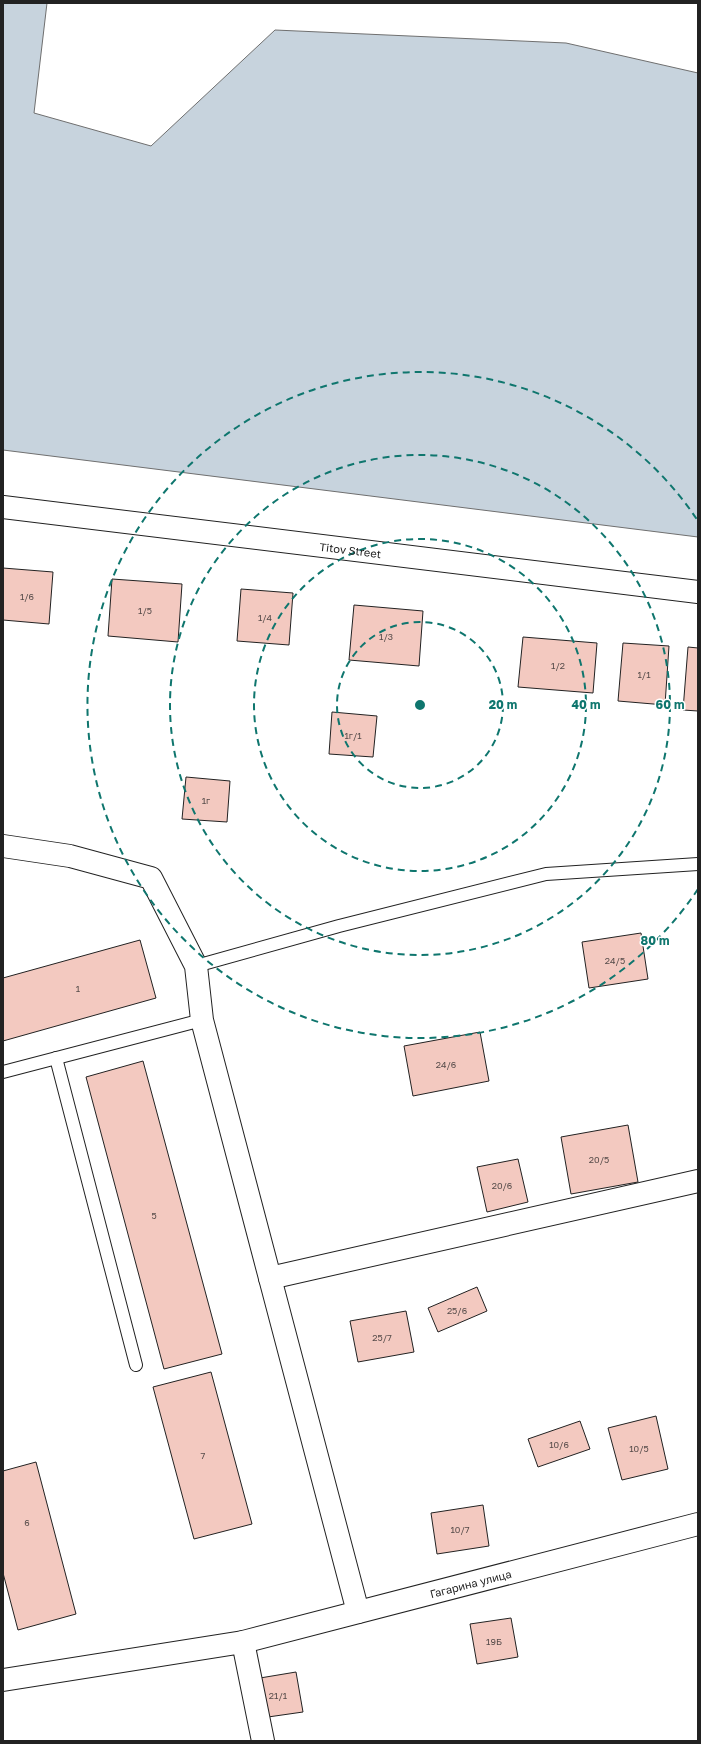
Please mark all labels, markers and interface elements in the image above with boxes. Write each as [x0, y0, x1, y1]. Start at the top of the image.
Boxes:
street label: Titov Street [319, 539, 382, 560]
house number: 1/6 [20, 591, 34, 602]
house number: 1/5 [138, 605, 152, 616]
house number: 1/4 [258, 612, 273, 623]
house number: 1/3 [379, 631, 393, 642]
house number: 1/2 [551, 660, 565, 671]
house number: 1/1 [637, 669, 651, 680]
text: 20 m [489, 697, 517, 712]
text: 40 m [572, 697, 600, 712]
text: 60 m [656, 697, 684, 712]
centre of rings [413, 698, 427, 712]
house number: 1г/1 [344, 730, 362, 741]
house number: 1г [202, 795, 210, 806]
text: 80 m [641, 933, 669, 948]
house number: 24/5 [605, 955, 625, 966]
house number: 1 [76, 983, 81, 994]
house number: 24/6 [436, 1059, 456, 1070]
house number: 20/5 [589, 1154, 609, 1165]
house number: 20/6 [492, 1180, 512, 1191]
house number: 5 [151, 1210, 157, 1221]
house number: 25/6 [447, 1305, 467, 1316]
house number: 25/7 [372, 1332, 392, 1343]
house number: 10/6 [549, 1439, 569, 1450]
house number: 10/5 [629, 1443, 649, 1454]
house number: 7 [201, 1450, 206, 1461]
house number: 6 [24, 1517, 30, 1528]
house number: 10/7 [450, 1524, 470, 1535]
street label: Гагарина улица [428, 1566, 513, 1600]
house number: 19Б [486, 1636, 502, 1647]
house number: 21/1 [269, 1690, 288, 1701]

